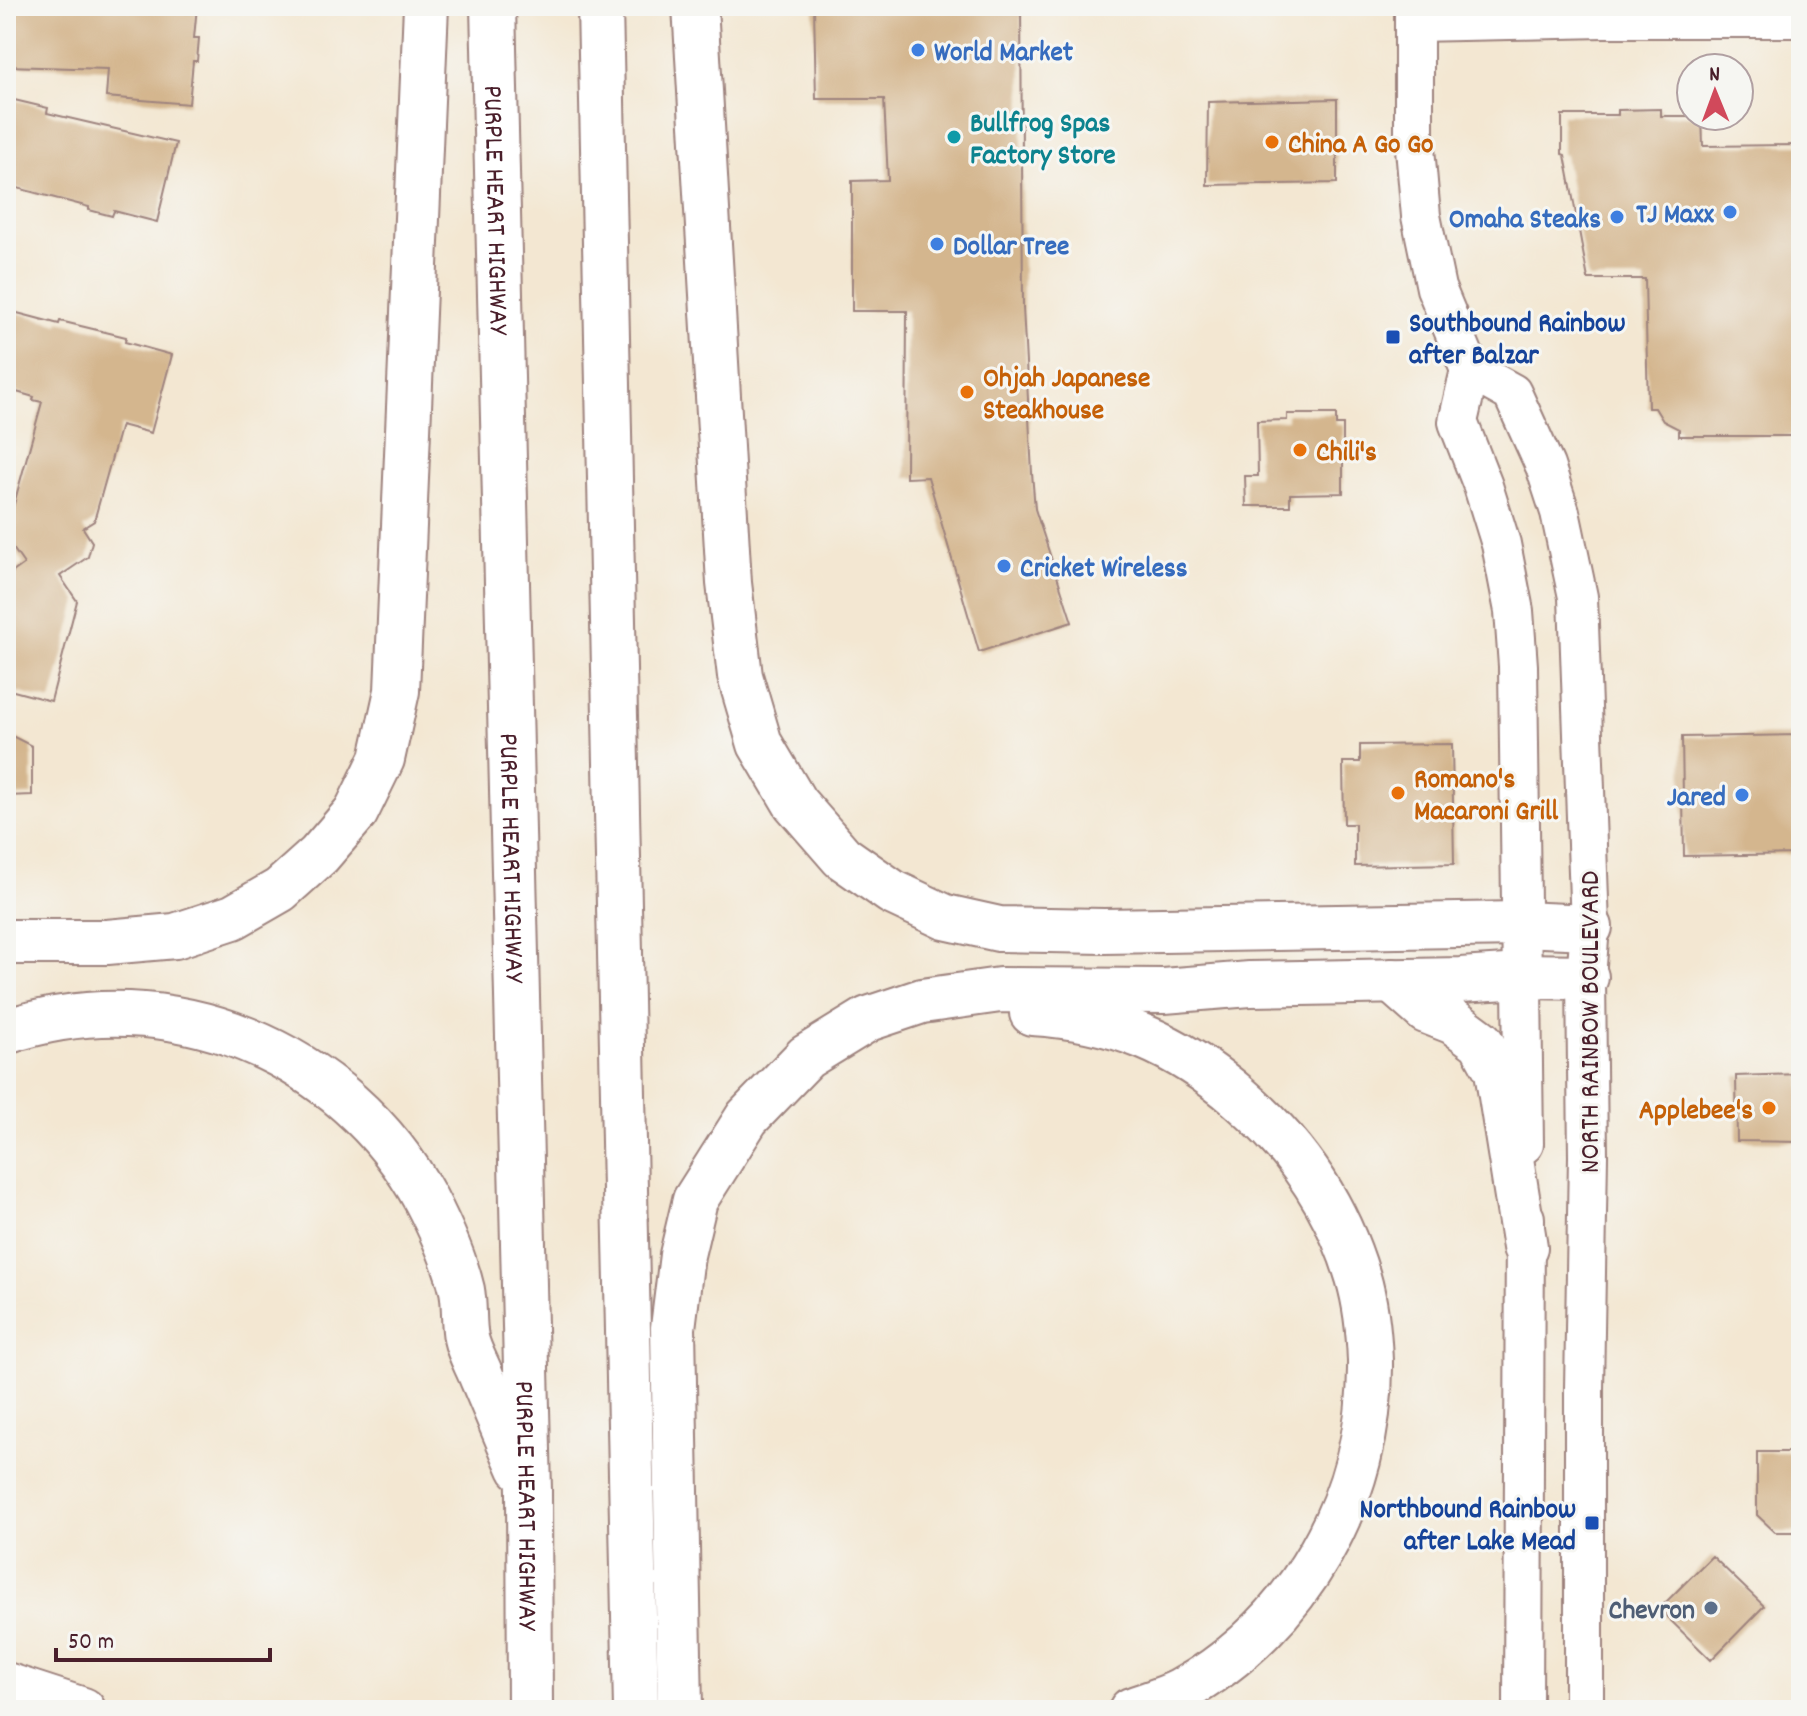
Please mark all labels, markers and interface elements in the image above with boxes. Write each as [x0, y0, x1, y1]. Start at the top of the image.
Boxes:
place label: World Market [934, 35, 1074, 75]
marker: World Market [909, 41, 927, 59]
north arrow [1675, 52, 1755, 132]
text: N [1709, 60, 1721, 91]
street label: PURPLE HEART HIGHWAY [470, 85, 516, 336]
place label: Bullfrog Spas Factory Store [970, 106, 1116, 178]
place label: China A Go Go [1288, 127, 1434, 167]
marker: Bullfrog Spas Factory Store [945, 128, 963, 146]
marker: China A Go Go [1263, 133, 1281, 151]
place label: TJ Maxx [1636, 197, 1715, 237]
place label: Omaha Steaks [1449, 202, 1601, 242]
marker: TJ Maxx [1721, 203, 1739, 221]
marker: Omaha Steaks [1608, 208, 1626, 226]
place label: Dollar Tree [953, 229, 1069, 269]
marker: Dollar Tree [928, 235, 946, 253]
place label: Southbound Rainbow after Balzar [1409, 306, 1626, 378]
marker: Southbound Rainbow after Balzar [1384, 328, 1402, 346]
place label: Ohjah Japanese Steakhouse [983, 361, 1150, 433]
marker: Ohjah Japanese Steakhouse [958, 383, 976, 401]
place label: Chili's [1316, 435, 1377, 475]
marker: Chili's [1291, 441, 1309, 459]
place label: Cricket Wireless [1020, 551, 1188, 591]
marker: Cricket Wireless [995, 557, 1013, 575]
street label: PURPLE HEART HIGHWAY [486, 732, 532, 984]
place label: Romano's Macaroni Grill [1414, 762, 1559, 834]
place label: Jared [1667, 780, 1726, 820]
marker: Romano's Macaroni Grill [1389, 784, 1407, 802]
marker: Jared [1733, 786, 1751, 804]
street label: NORTH RAINBOW BOULEVARD [1573, 871, 1613, 1173]
place label: Applebee's [1639, 1093, 1753, 1133]
marker: Applebee's [1760, 1099, 1778, 1117]
street label: PURPLE HEART HIGHWAY [501, 1380, 545, 1631]
place label: Northbound Rainbow after Lake Mead [1360, 1492, 1576, 1564]
marker: Northbound Rainbow after Lake Mead [1583, 1514, 1601, 1532]
place label: Chevron [1609, 1593, 1695, 1633]
marker: Chevron [1702, 1599, 1720, 1617]
scale bar [56, 1612, 270, 1662]
text: 50 m [68, 1626, 114, 1660]

